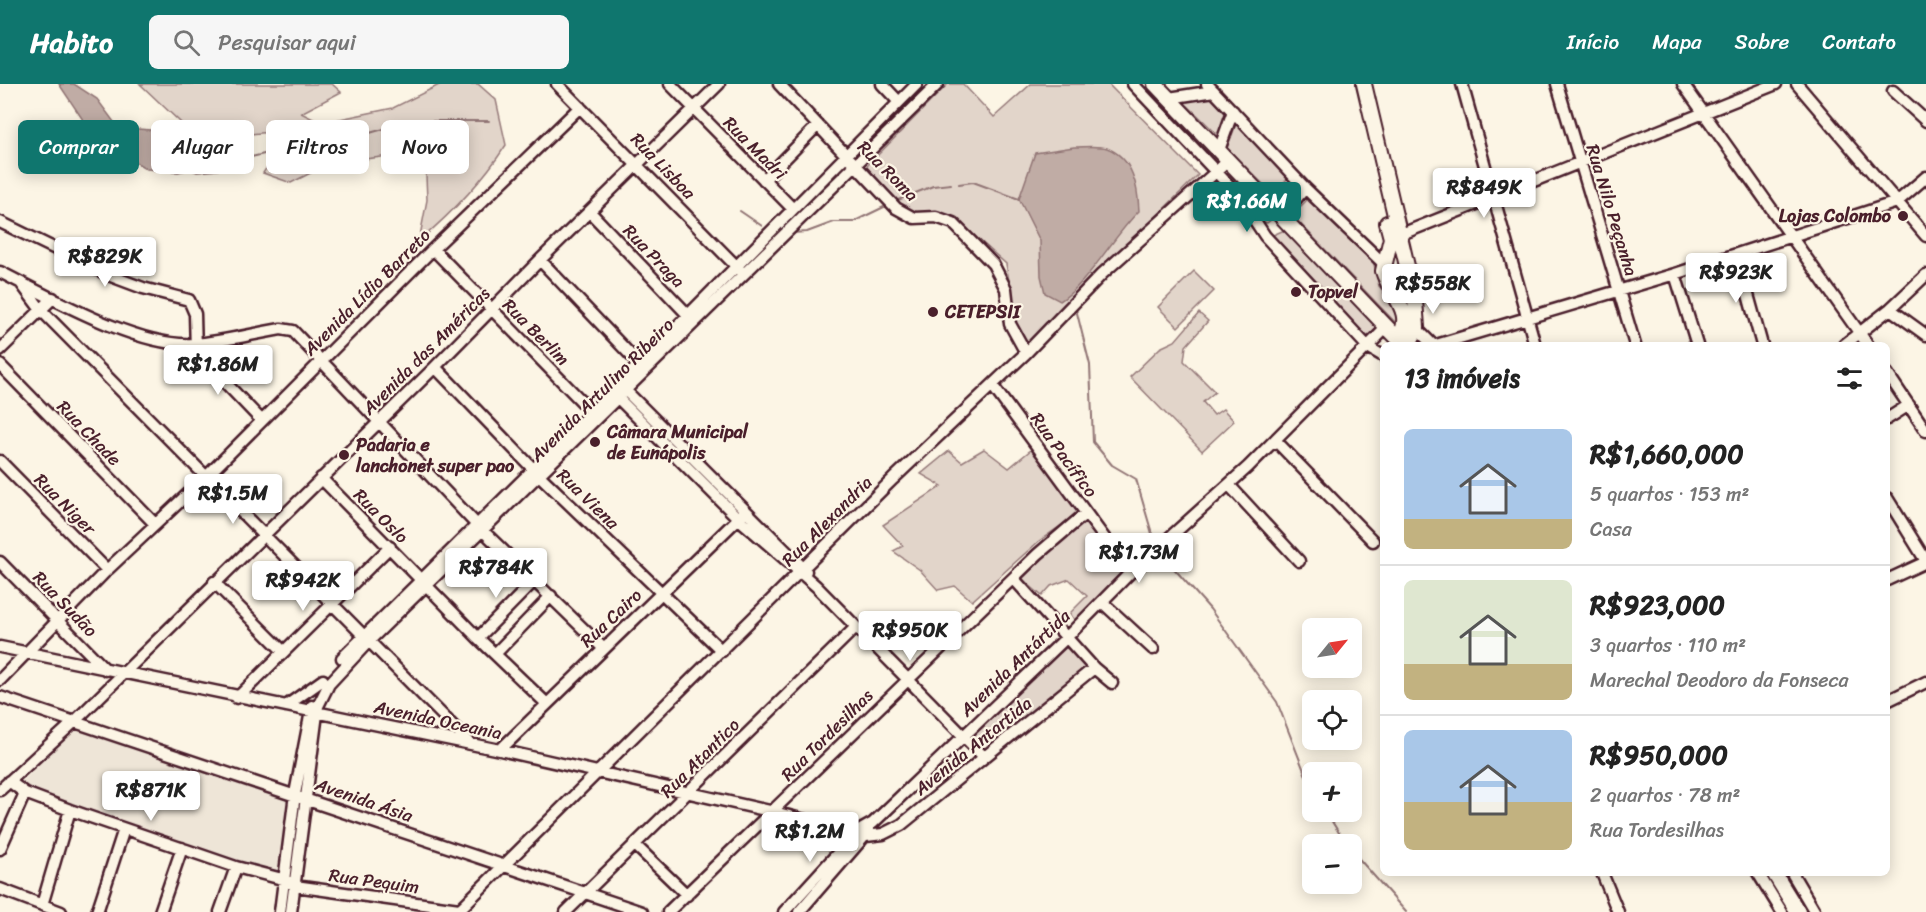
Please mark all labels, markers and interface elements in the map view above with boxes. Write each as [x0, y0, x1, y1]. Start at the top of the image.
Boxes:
search box [149, 15, 569, 69]
text: Habito [30, 18, 113, 67]
text: Pesquisar aqui [218, 23, 356, 62]
text: Início [1567, 23, 1619, 61]
text: Mapa [1652, 23, 1702, 61]
text: Sobre [1735, 23, 1789, 61]
text: Contato [1822, 23, 1896, 61]
icon: search [170, 26, 203, 59]
street label: Rua Madri [715, 108, 796, 189]
chip: Comprar [18, 120, 139, 174]
chip: Alugar [151, 120, 254, 174]
chip: Filtros [266, 120, 369, 174]
chip: Novo [381, 120, 469, 174]
street label: Rua Lisboa [622, 125, 704, 208]
street label: Rua Roma [849, 132, 927, 210]
street label: Rua Nilo Peçanha [1577, 140, 1647, 280]
pin: R$849K [1435, 168, 1533, 219]
text: R$849K [1447, 170, 1521, 205]
pin: R$1.66M [1192, 182, 1302, 233]
text: R$1.66M [1207, 184, 1287, 219]
place label: Lojas Colombo [1779, 200, 1892, 232]
marker: Lojas Colombo [1896, 209, 1910, 223]
street label: Rua Praga [615, 216, 693, 296]
street label: Avenida Lídio Barreto [295, 220, 439, 364]
pin: R$829K [56, 237, 154, 288]
text: R$829K [68, 239, 142, 274]
pin: R$923K [1687, 253, 1785, 304]
text: R$923K [1700, 255, 1772, 290]
pin: R$558K [1384, 264, 1482, 315]
text: R$558K [1396, 266, 1470, 301]
place label: Topvel [1308, 276, 1359, 308]
street label: Avenida das Américas [353, 279, 498, 424]
marker: Topvel [1289, 285, 1303, 299]
street label: Rua Berlim [494, 290, 578, 374]
place label: CETEPSII [944, 296, 1022, 328]
marker: CETEPSII [926, 305, 940, 319]
street label: Avenida Artulino Ribeiro [522, 310, 682, 470]
pin: R$1.86M [163, 345, 273, 396]
text: R$1.86M [178, 347, 258, 382]
text: 13 imóveis [1404, 355, 1520, 401]
icon: filters [1833, 362, 1866, 395]
street label: Rua Chade [49, 392, 129, 474]
street label: Rua Pacífico [1022, 405, 1106, 505]
place label: Câmara Municipal de Eunápolis [606, 416, 749, 469]
place label: Padaria e lanchonet super pao [355, 429, 515, 482]
text: R$1,660,000 [1590, 431, 1744, 477]
marker: Câmara Municipal de Eunápolis [588, 435, 602, 449]
marker: Padaria e lanchonet super pao [337, 448, 351, 462]
icon: home [1452, 453, 1524, 525]
street label: Rua Viena [549, 460, 628, 538]
street label: Rua Niger [26, 465, 105, 544]
street label: Rua Alexandria [774, 468, 880, 574]
pin: R$1.5M [184, 474, 282, 525]
text: R$1.5M [198, 476, 268, 511]
text: 5 quartos · 153 m² [1590, 477, 1749, 512]
street label: Rua Oslo [346, 481, 417, 552]
text: Casa [1590, 512, 1632, 547]
pin: R$1.73M [1084, 533, 1194, 584]
text: R$1.73M [1099, 535, 1179, 570]
pin: R$784K [447, 548, 545, 599]
text: R$784K [459, 550, 533, 585]
pin: R$942K [254, 561, 352, 612]
street label: Rua Sudão [25, 563, 105, 645]
text: R$942K [266, 563, 340, 598]
street label: Rua Cairo [572, 580, 650, 656]
text: R$923,000 [1590, 582, 1725, 628]
street label: Avenida Antártida [951, 601, 1079, 725]
icon: home [1452, 604, 1524, 676]
pin: R$950K [861, 611, 959, 662]
text: R$950K [873, 613, 947, 648]
north arrow [1302, 618, 1362, 678]
map controls [1302, 618, 1362, 894]
text: 3 quartos · 110 m² [1590, 628, 1746, 663]
text: Marechal Deodoro da Fonseca [1590, 663, 1849, 698]
street label: Rua Tordesilhas [773, 681, 881, 789]
street label: Avenida Antartida [906, 688, 1039, 805]
button: locate [1302, 690, 1362, 750]
street label: Avenida Oceania [370, 691, 505, 749]
street label: Rua Atantico [652, 710, 748, 806]
text: R$950,000 [1590, 732, 1728, 778]
icon: home [1452, 754, 1524, 826]
button: + [1302, 762, 1362, 822]
street label: Avenida Ásia [310, 768, 418, 832]
pin: R$871K [102, 771, 200, 822]
text: R$871K [116, 773, 186, 808]
text: 2 quartos · 78 m² [1590, 778, 1740, 813]
pin: R$1.2M [761, 812, 859, 863]
text: Rua Tordesilhas [1590, 813, 1724, 848]
text: R$1.2M [776, 814, 844, 849]
button: − [1302, 834, 1362, 894]
street label: Rua Pequim [327, 859, 421, 903]

